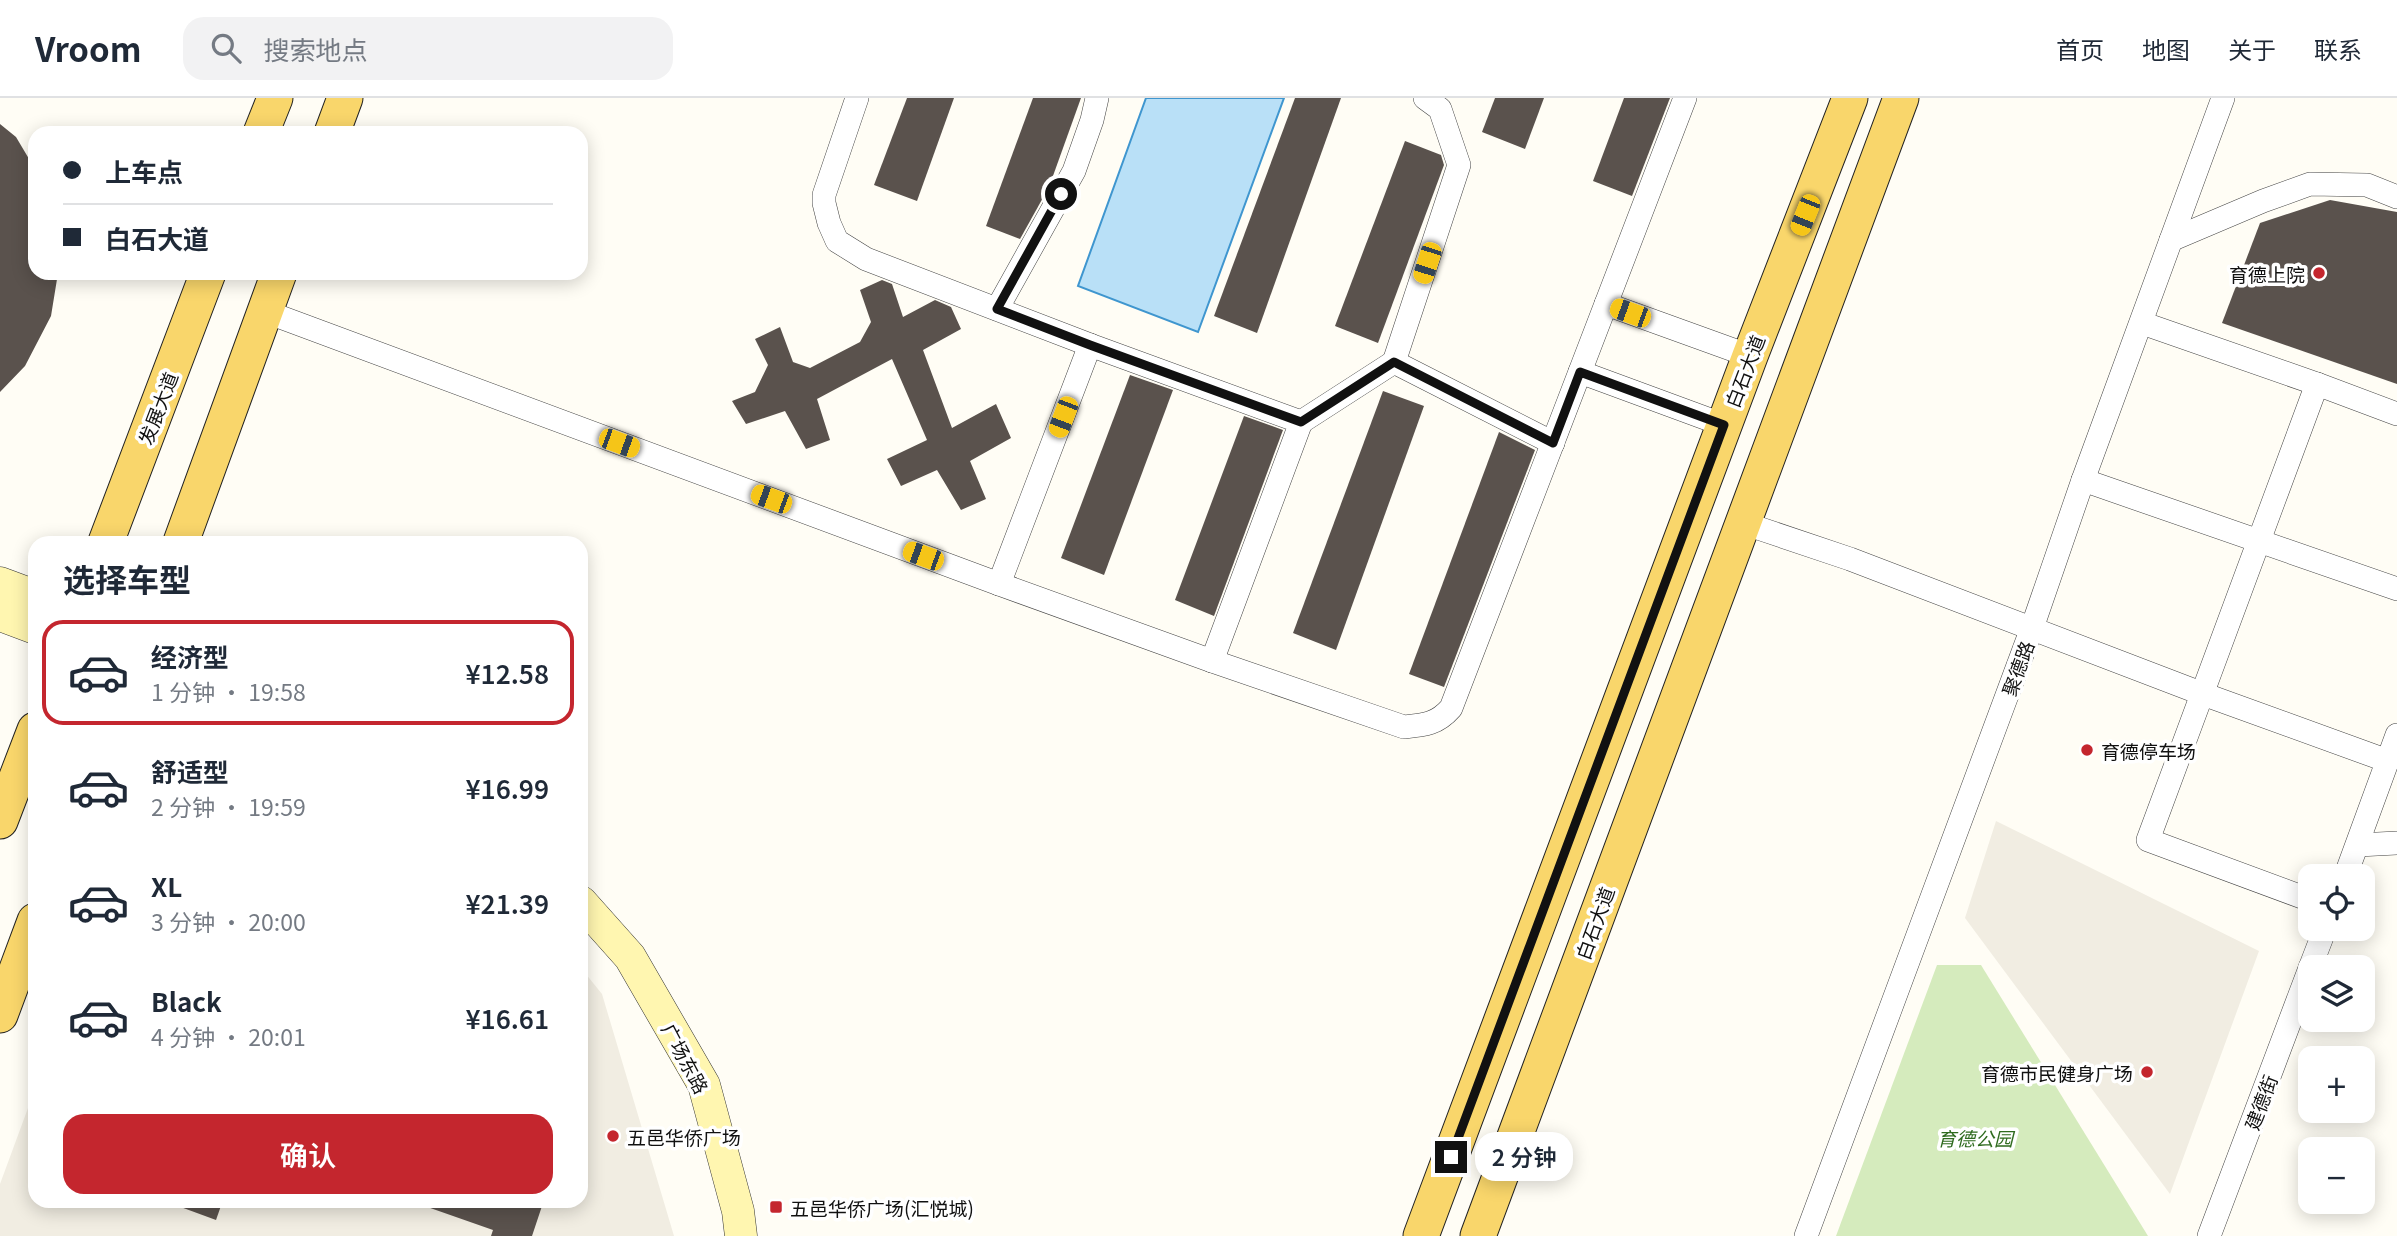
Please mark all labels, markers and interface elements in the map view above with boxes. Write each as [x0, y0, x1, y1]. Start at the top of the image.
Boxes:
search box [183, 17, 673, 80]
text: Vroom [35, 24, 141, 72]
icon: search [207, 29, 245, 67]
text: 搜索地点 [263, 30, 368, 67]
text: 首页 [2056, 31, 2104, 66]
text: 地图 [2142, 31, 2190, 66]
text: 关于 [2228, 31, 2276, 66]
text: 联系 [2314, 31, 2362, 66]
text: 上车点 [105, 152, 183, 189]
route start [1045, 178, 1077, 210]
car [1788, 192, 1823, 238]
text: 白石大道 [105, 219, 209, 256]
car [1411, 240, 1444, 286]
place label: 育德上院 [2229, 260, 2305, 287]
marker: 育德上院 [2311, 265, 2327, 281]
car [1607, 296, 1654, 330]
street label: 白石大道 [1718, 331, 1770, 411]
street label: 发展大道 [131, 368, 183, 448]
car [1046, 394, 1081, 440]
car [596, 426, 643, 460]
car [748, 482, 795, 516]
car [900, 539, 947, 573]
text: 选择车型 [63, 555, 191, 601]
text: 经济型 [151, 637, 229, 674]
street label: 聚德路 [1995, 637, 2039, 699]
icon: car [67, 641, 130, 704]
text: ¥12.58 [466, 654, 549, 691]
text: 1 分钟 · 19:58 [151, 674, 306, 708]
place label: 育德停车场 [2101, 737, 2196, 764]
marker: 育德停车场 [2079, 742, 2095, 758]
text: 舒适型 [151, 752, 229, 789]
icon: car [67, 756, 130, 819]
text: ¥16.99 [466, 769, 549, 806]
text: 2 分钟 · 19:59 [151, 789, 306, 823]
map controls [2298, 864, 2375, 1214]
button: locate [2298, 864, 2375, 941]
text: XL [151, 867, 182, 904]
icon: car [67, 871, 130, 934]
street label: 白石大道 [1568, 883, 1620, 963]
text: ¥21.39 [466, 884, 549, 921]
text: 3 分钟 · 20:00 [151, 904, 306, 938]
button: layers [2298, 955, 2375, 1032]
text: Black [151, 982, 222, 1019]
icon: car [67, 986, 130, 1049]
text: ¥16.61 [466, 999, 549, 1036]
street label: 广场东路 [656, 1018, 716, 1098]
text: 4 分钟 · 20:01 [151, 1019, 306, 1053]
button: + [2298, 1046, 2375, 1123]
place label: 育德市民健身广场 [1981, 1059, 2133, 1086]
marker: 育德市民健身广场 [2139, 1064, 2155, 1080]
street label: 建德街 [2237, 1071, 2283, 1133]
button: 确认 [63, 1114, 553, 1194]
place label: 五邑华侨广场 [627, 1123, 741, 1150]
park label: 育德公园 [1937, 1124, 2016, 1151]
marker: 五邑华侨广场 [605, 1128, 621, 1144]
callout: 2 分钟 [1476, 1132, 1574, 1182]
button: − [2298, 1137, 2375, 1214]
text: 2 分钟 [1492, 1139, 1556, 1173]
route end [1435, 1141, 1467, 1173]
place label: 五邑华侨广场(汇悦城) [790, 1194, 974, 1221]
marker: 五邑华侨广场(汇悦城) [768, 1199, 784, 1215]

